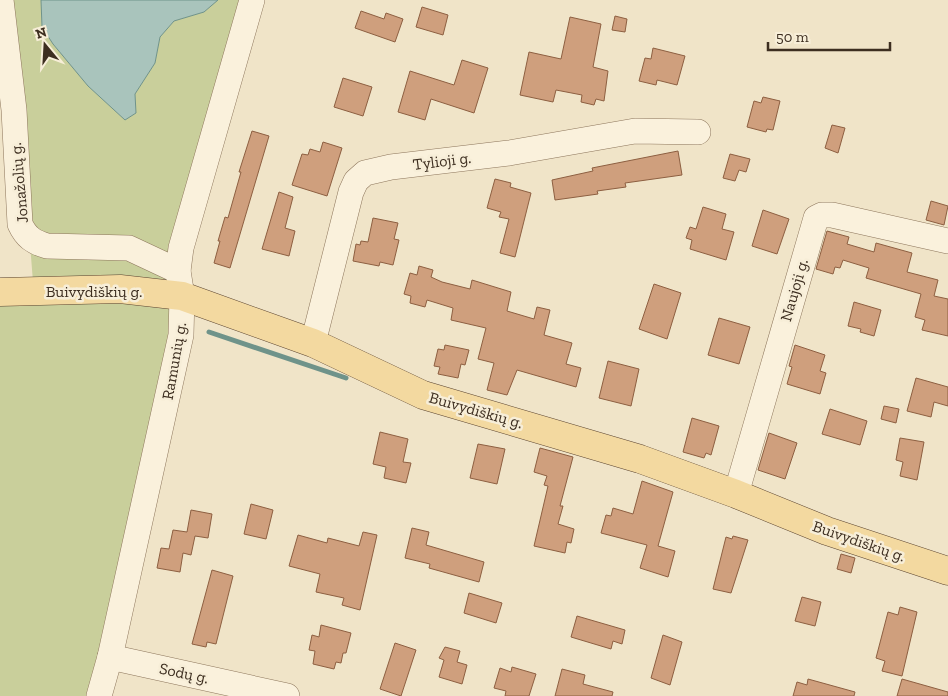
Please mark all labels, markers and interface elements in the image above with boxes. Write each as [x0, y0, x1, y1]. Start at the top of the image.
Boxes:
north arrow [20, 20, 70, 70]
scale bar [768, 20, 890, 52]
text: N [33, 23, 49, 43]
text: 50 m [776, 28, 809, 46]
street label: Jonažolių g. [6, 142, 32, 224]
street label: Tylioji g. [412, 148, 472, 174]
street label: Naujoji g. [776, 256, 812, 324]
street label: Buivydiškių g. [46, 282, 142, 301]
street label: Ramunių g. [158, 321, 190, 401]
street label: Buivydiškių g. [427, 388, 525, 432]
street label: Buivydiškių g. [810, 516, 908, 566]
street label: Sodų g. [158, 659, 210, 687]

